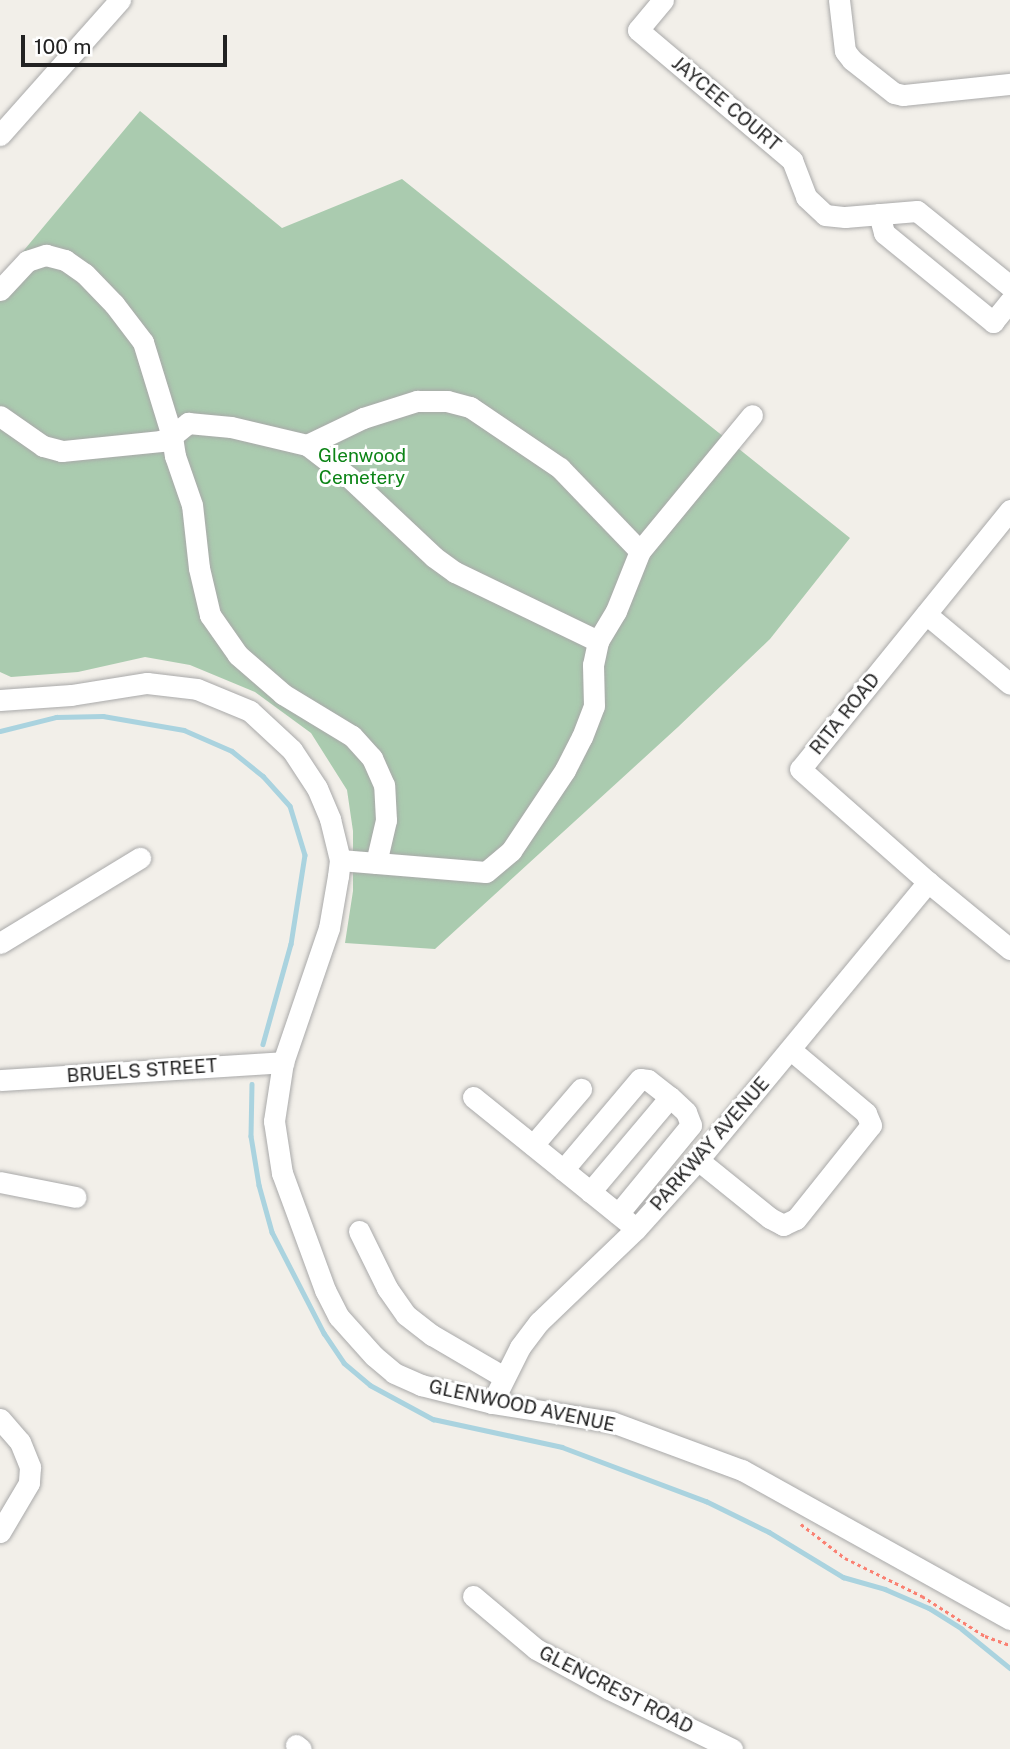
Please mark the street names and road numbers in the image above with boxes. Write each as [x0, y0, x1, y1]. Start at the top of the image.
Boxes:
street label: JAYCEE COURT [667, 52, 785, 156]
street label: RITA ROAD [805, 669, 885, 759]
street label: BRUELS STREET [66, 1054, 218, 1088]
street label: PARKWAY AVENUE [646, 1072, 774, 1216]
street label: GLENWOOD AVENUE [427, 1375, 617, 1437]
street label: GLENCREST ROAD [535, 1641, 697, 1739]

